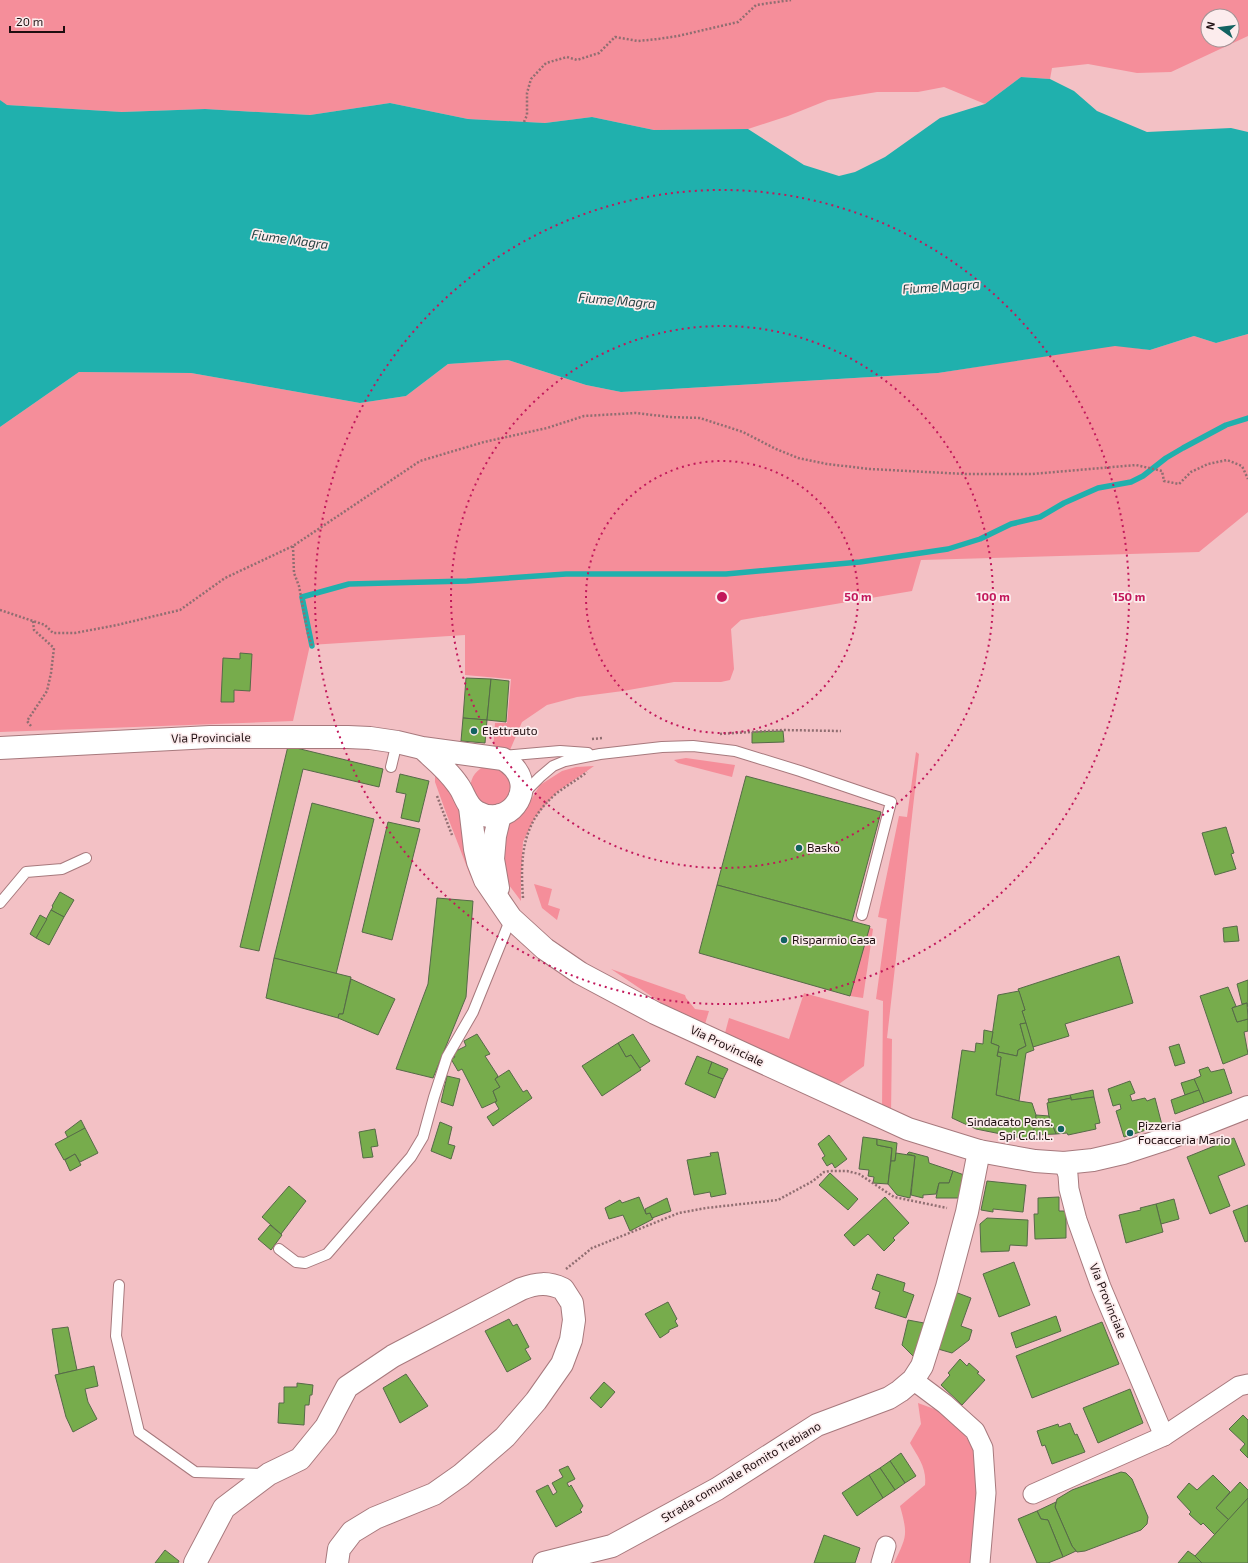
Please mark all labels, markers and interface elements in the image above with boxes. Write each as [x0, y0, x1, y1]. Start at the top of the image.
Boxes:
scale bar [10, 8, 64, 34]
north arrow [1200, 8, 1240, 48]
text: 20 m [16, 14, 43, 28]
text: N [1203, 20, 1217, 31]
water label: Fiume Magra [250, 226, 330, 252]
water label: Fiume Magra [902, 275, 980, 297]
water label: Fiume Magra [578, 289, 656, 311]
text: 50 m [844, 589, 872, 603]
text: 100 m [976, 589, 1010, 603]
text: 150 m [1113, 589, 1145, 603]
centre of rings [715, 590, 729, 604]
place label: Elettrauto [482, 723, 538, 737]
marker: Elettrauto [469, 726, 479, 736]
street label: Via Provinciale [171, 729, 251, 745]
place label: Basko [807, 840, 840, 854]
marker: Basko [794, 843, 804, 853]
place label: Risparmio Casa [792, 932, 876, 946]
marker: Risparmio Casa [779, 935, 789, 945]
street label: Via Provinciale [688, 1022, 767, 1068]
place label: Sindacato Pens. Spi C.G.I.L. [967, 1114, 1053, 1142]
place label: Pizzeria Focacceria Mario [1138, 1118, 1230, 1146]
marker: Sindacato Pens. Spi C.G.I.L. [1056, 1124, 1066, 1134]
marker: Pizzeria Focacceria Mario [1125, 1128, 1135, 1138]
street label: Via Provinciale [1087, 1261, 1130, 1340]
street label: Strada comunale Romito Trebiano [658, 1418, 823, 1524]

